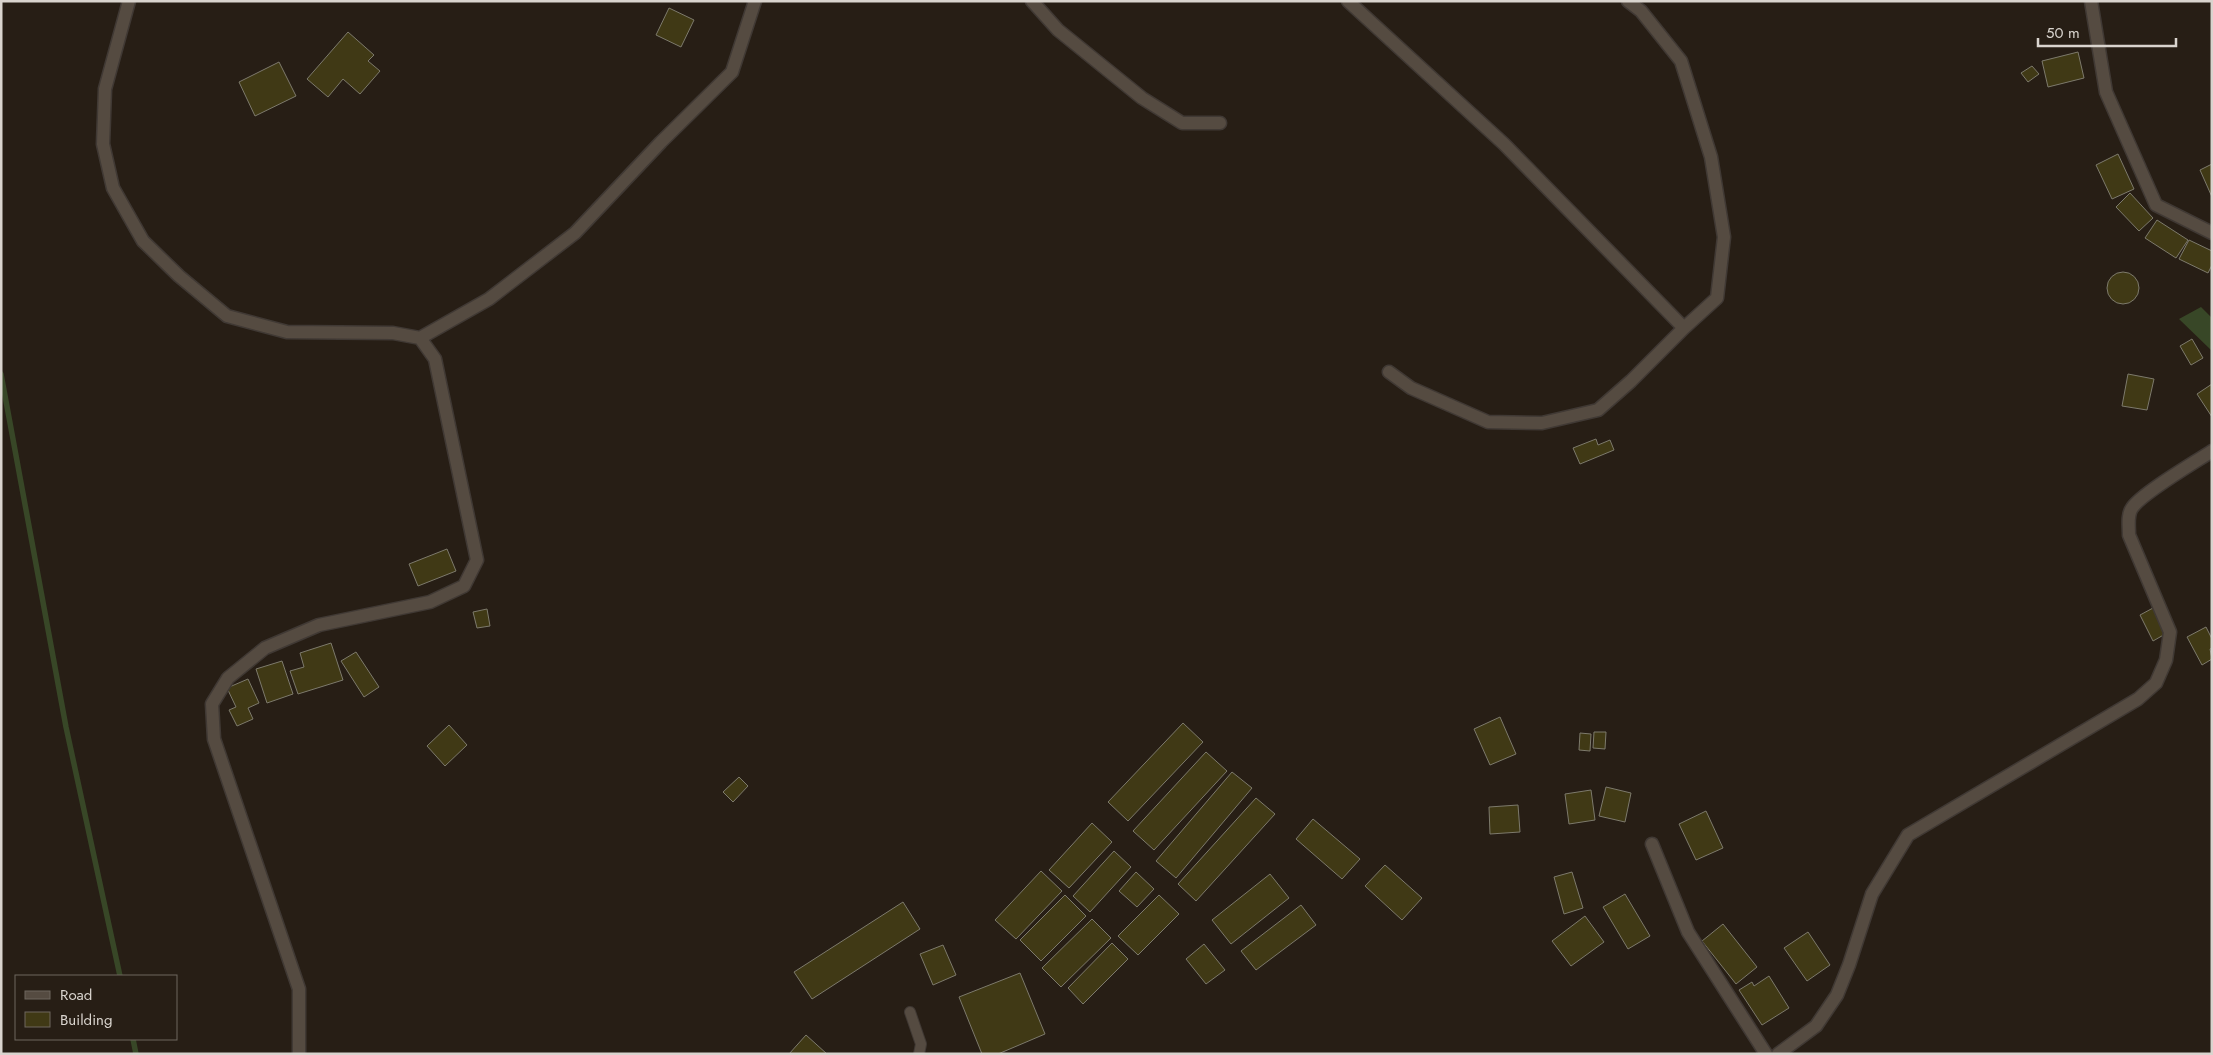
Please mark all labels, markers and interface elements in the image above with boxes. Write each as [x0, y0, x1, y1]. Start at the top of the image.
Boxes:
scale bar [2038, 15, 2176, 47]
text: 50 m [2046, 22, 2080, 44]
legend [15, 975, 178, 1040]
text: Road [60, 984, 92, 1006]
text: Building [60, 1009, 112, 1031]

